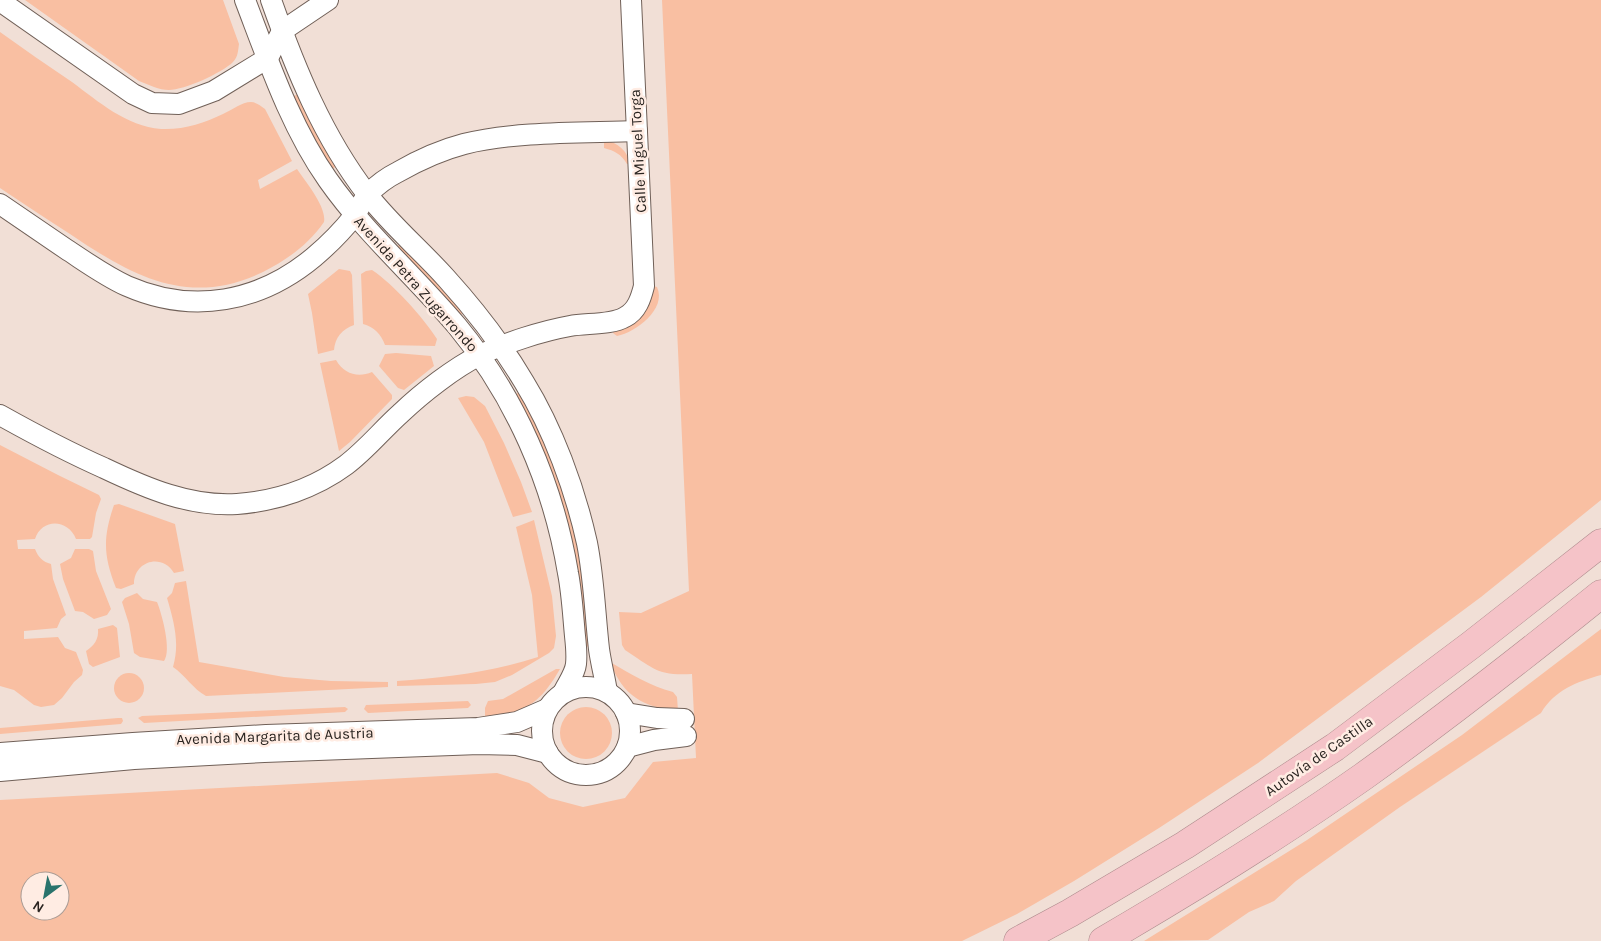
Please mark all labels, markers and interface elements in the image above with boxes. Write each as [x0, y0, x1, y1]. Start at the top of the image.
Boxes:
street label: Calle Miguel Torga [626, 89, 650, 213]
street label: Avenida Petra Zugarrondo [350, 212, 482, 356]
street label: Autovía de Castilla [1262, 712, 1376, 800]
street label: Avenida Margarita de Austria [176, 724, 374, 748]
north arrow [20, 871, 70, 921]
text: N [30, 897, 47, 916]

